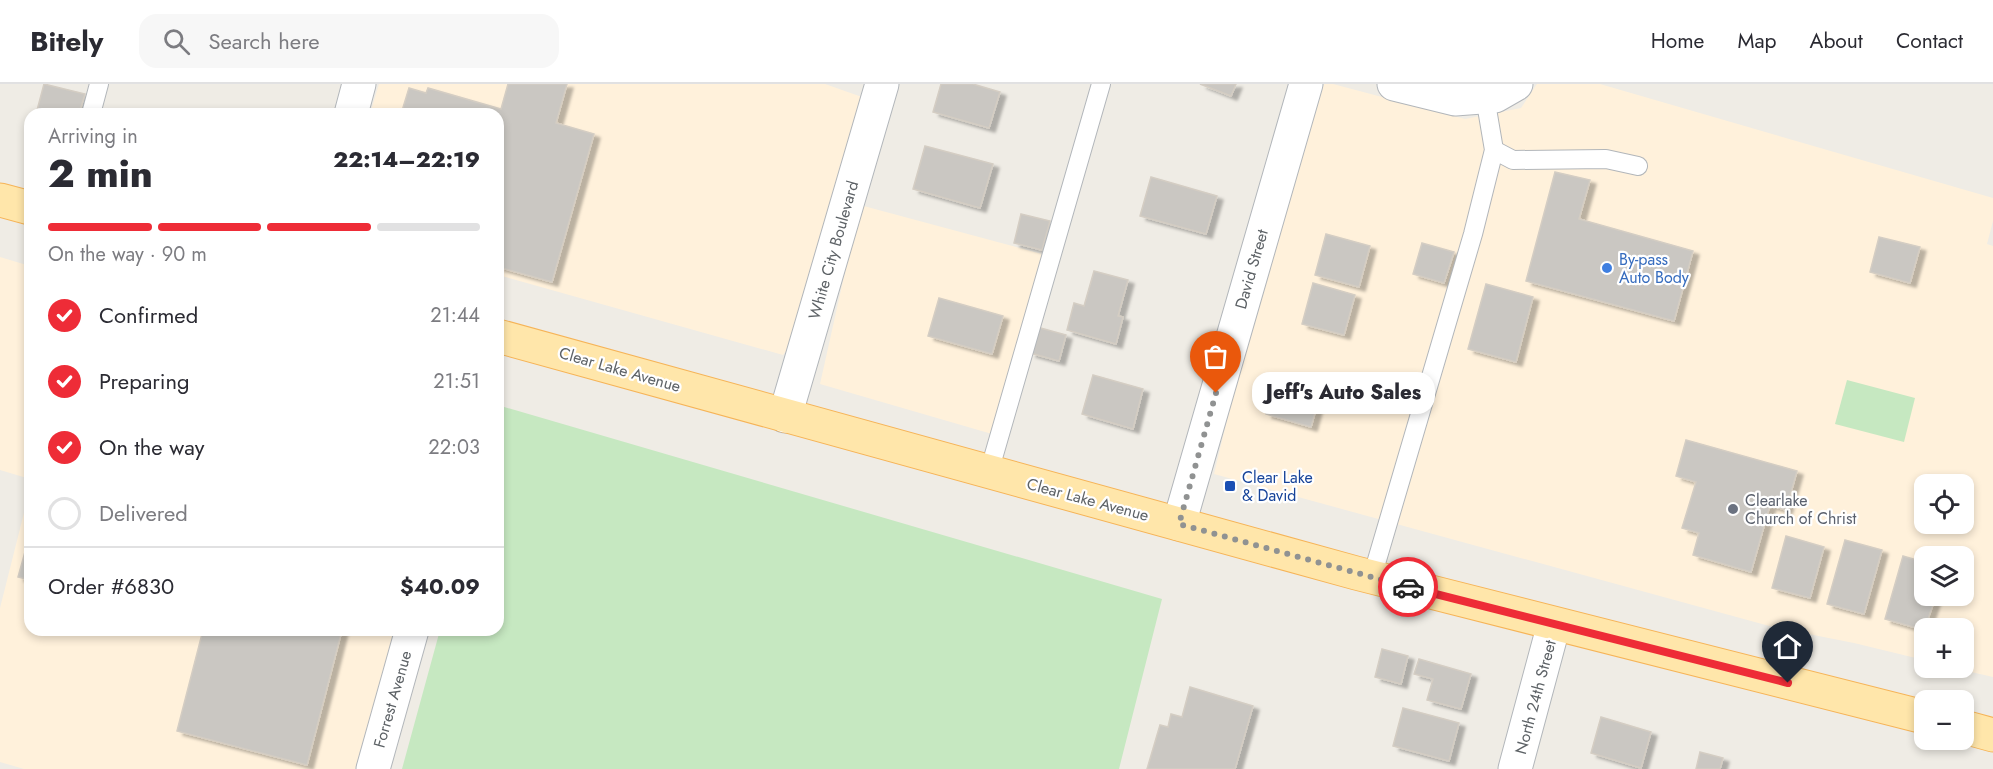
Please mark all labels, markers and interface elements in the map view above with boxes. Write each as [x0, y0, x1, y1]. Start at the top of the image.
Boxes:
search box [139, 14, 559, 68]
text: Bitely [30, 21, 103, 62]
icon: search [160, 25, 193, 58]
text: Search here [208, 25, 320, 57]
text: Home [1651, 26, 1704, 56]
text: Map [1737, 26, 1777, 56]
text: About [1810, 26, 1863, 56]
text: Contact [1896, 26, 1963, 56]
text: Arriving in [48, 122, 138, 151]
text: 22:14–22:19 [333, 143, 480, 175]
text: 2 min [48, 145, 153, 202]
street label: White City Boulevard [803, 178, 864, 322]
street label: David Street [1229, 227, 1274, 312]
text: On the way · 90 m [48, 240, 207, 269]
place label: By-pass Auto Body [1619, 248, 1690, 289]
marker: By-pass Auto Body [1600, 261, 1614, 275]
icon: check [48, 299, 81, 332]
text: Confirmed [99, 299, 198, 331]
text: 21:44 [430, 301, 480, 330]
pin [1190, 331, 1241, 393]
icon: bag [1199, 340, 1232, 373]
street label: Clear Lake Avenue [556, 341, 683, 398]
icon: check [48, 365, 81, 398]
text: Preparing [99, 365, 190, 397]
text: 21:51 [433, 367, 480, 396]
callout: Jeff's Auto Sales [1252, 372, 1435, 414]
text: Jeff's Auto Sales [1266, 378, 1421, 407]
icon: check [48, 431, 81, 464]
text: On the way [99, 431, 204, 463]
text: 22:03 [428, 433, 480, 462]
place label: Clear Lake & David [1242, 466, 1313, 507]
street label: Clear Lake Avenue [1024, 472, 1151, 527]
map controls [1914, 474, 1974, 750]
button: locate [1914, 474, 1974, 534]
marker: Clear Lake & David [1223, 479, 1237, 493]
place label: Clearlake Church of Christ [1745, 489, 1856, 530]
text: Delivered [99, 497, 188, 529]
marker: Clearlake Church of Christ [1726, 502, 1740, 516]
button: layers [1914, 546, 1974, 606]
courier [1378, 557, 1438, 617]
text: Order #6830 [48, 570, 174, 602]
text: $40.09 [400, 570, 480, 602]
icon: car [1392, 571, 1425, 604]
button: + [1914, 618, 1974, 678]
pin [1762, 621, 1813, 683]
icon: home [1771, 630, 1804, 663]
street label: North 24th Street [1509, 637, 1562, 757]
street label: Forrest Avenue [368, 648, 417, 750]
button: − [1914, 690, 1974, 750]

